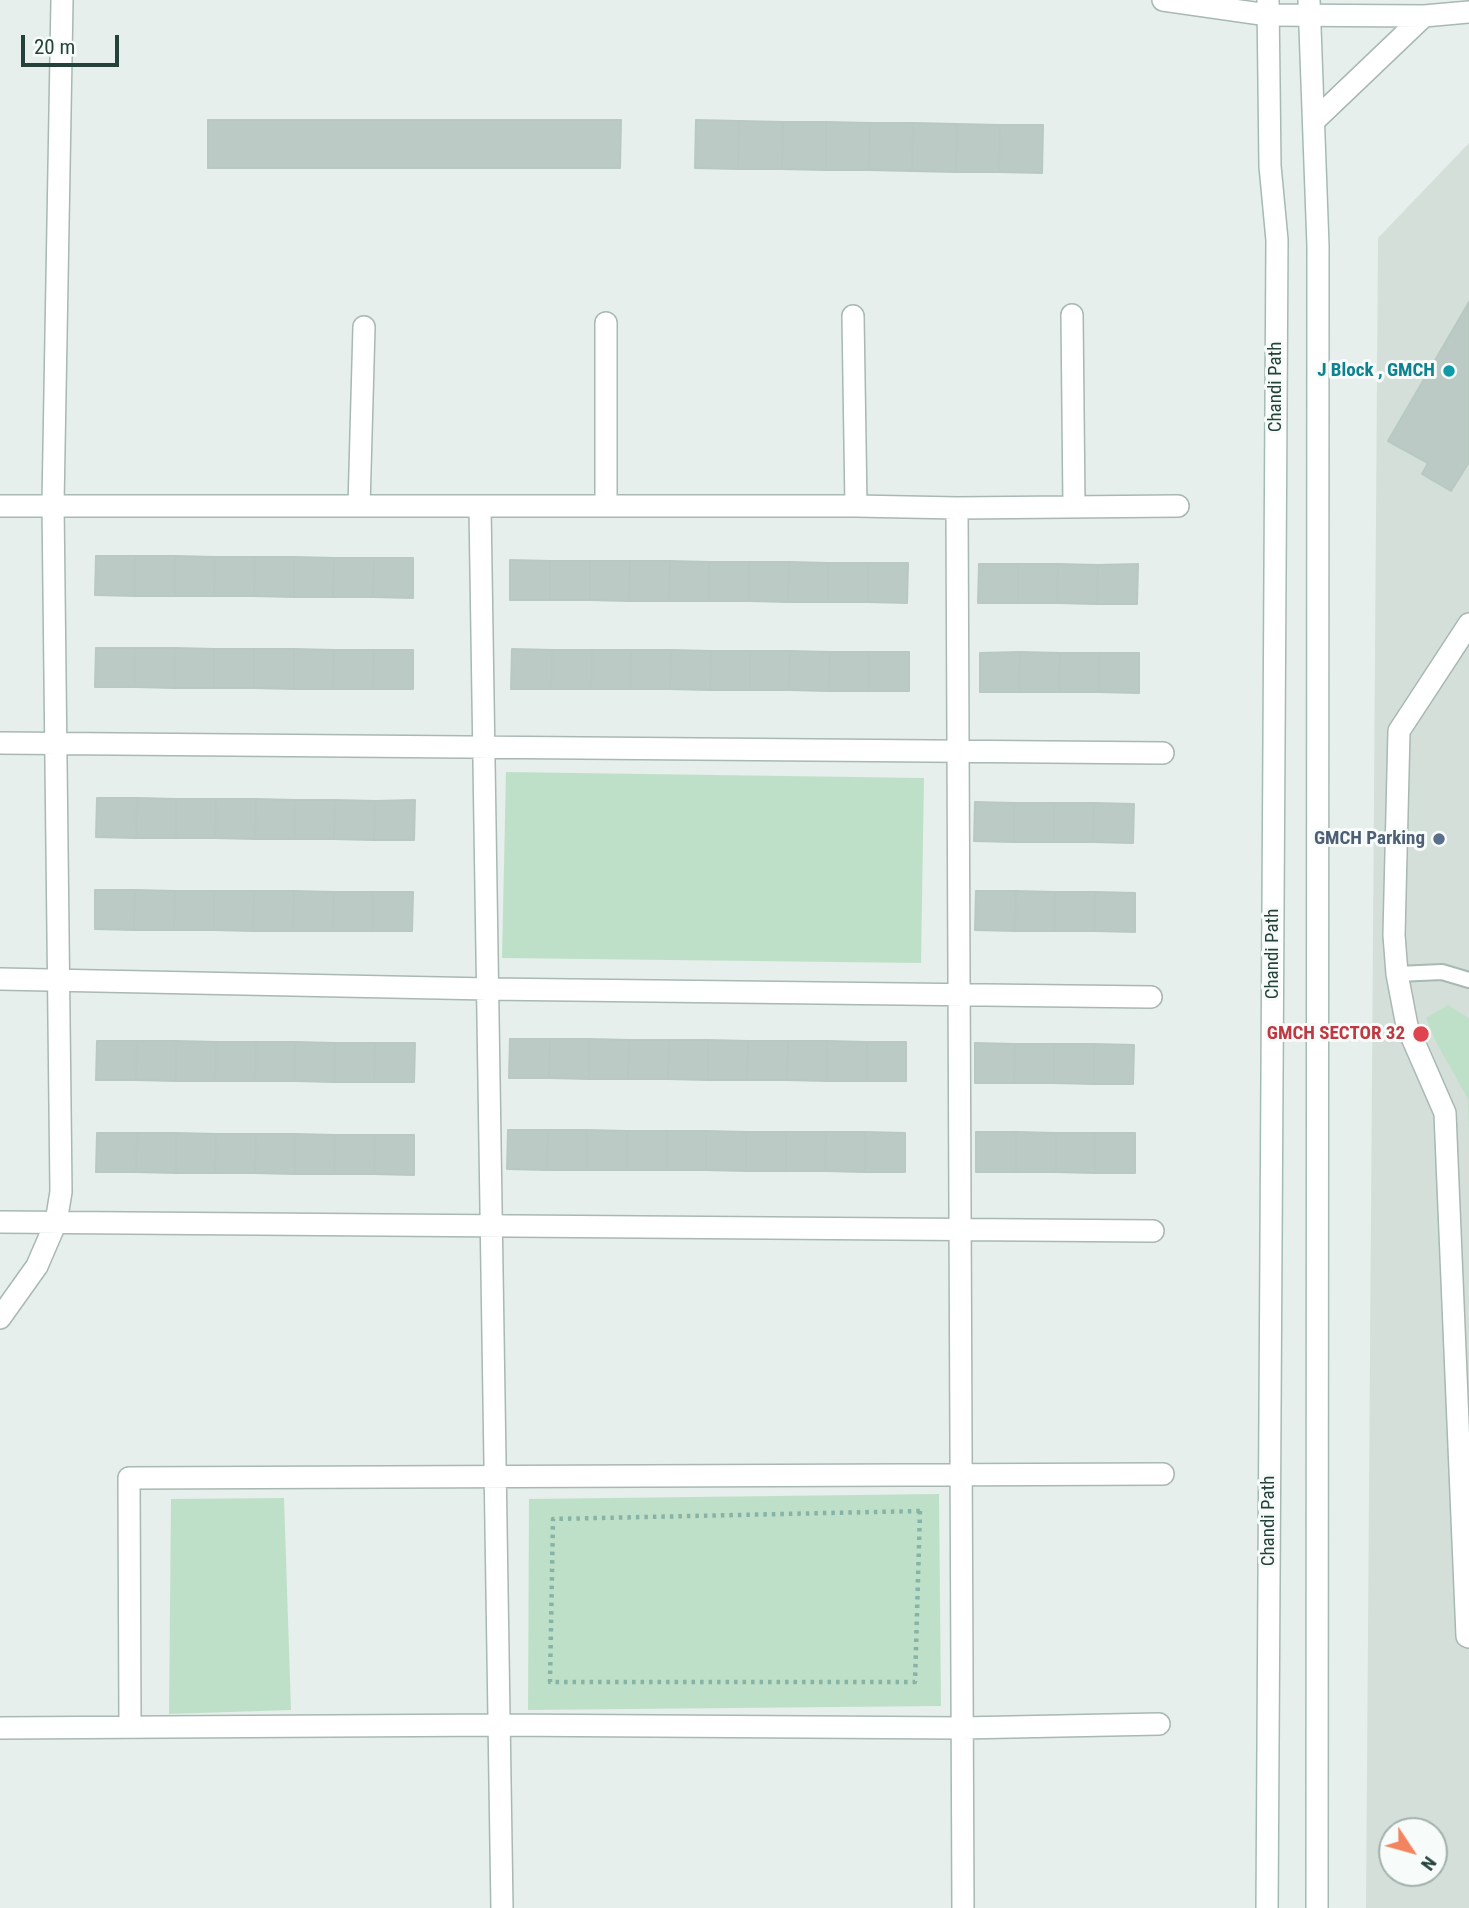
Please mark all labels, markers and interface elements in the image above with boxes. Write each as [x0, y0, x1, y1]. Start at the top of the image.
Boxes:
scale bar [24, 21, 122, 65]
text: 20 m [34, 35, 75, 59]
street label: Chandi Path [1265, 342, 1287, 432]
place label: J Block , GMCH [1317, 360, 1435, 382]
marker: J Block , GMCH [1441, 363, 1457, 379]
place label: GMCH Parking [1314, 828, 1425, 850]
marker: GMCH Parking [1431, 831, 1447, 847]
street label: Chandi Path [1262, 909, 1284, 999]
place label: GMCH SECTOR 32 [1267, 1023, 1405, 1045]
marker: GMCH SECTOR 32 [1411, 1024, 1431, 1044]
street label: Chandi Path [1258, 1476, 1280, 1566]
north arrow [1378, 1817, 1448, 1887]
text: N [1416, 1852, 1442, 1875]

